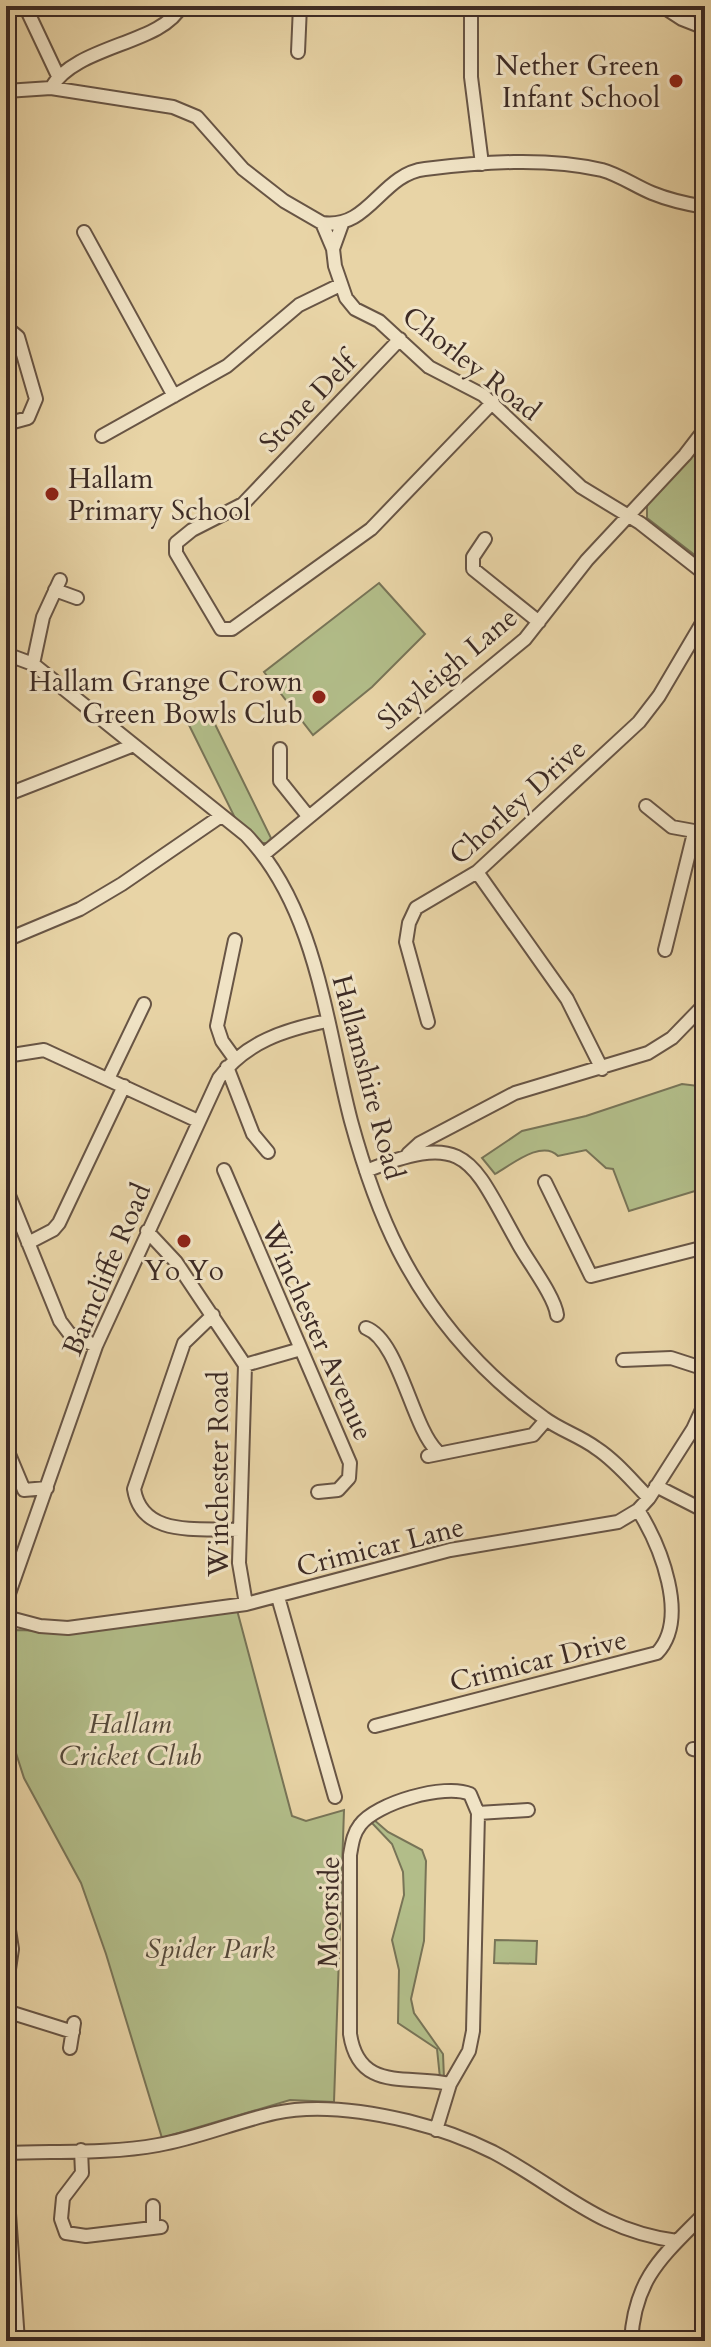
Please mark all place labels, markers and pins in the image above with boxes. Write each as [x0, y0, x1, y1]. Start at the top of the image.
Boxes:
place label: Nether Green Infant School [495, 47, 660, 117]
marker: Nether Green Infant School [667, 72, 685, 90]
place label: Hallam Primary School [68, 460, 251, 530]
marker: Hallam Primary School [43, 485, 61, 503]
place label: Hallam Grange Crown Green Bowls Club [29, 663, 303, 733]
marker: Hallam Grange Crown Green Bowls Club [310, 688, 328, 706]
marker: Yo Yo [175, 1232, 193, 1250]
place label: Yo Yo [144, 1252, 224, 1290]

